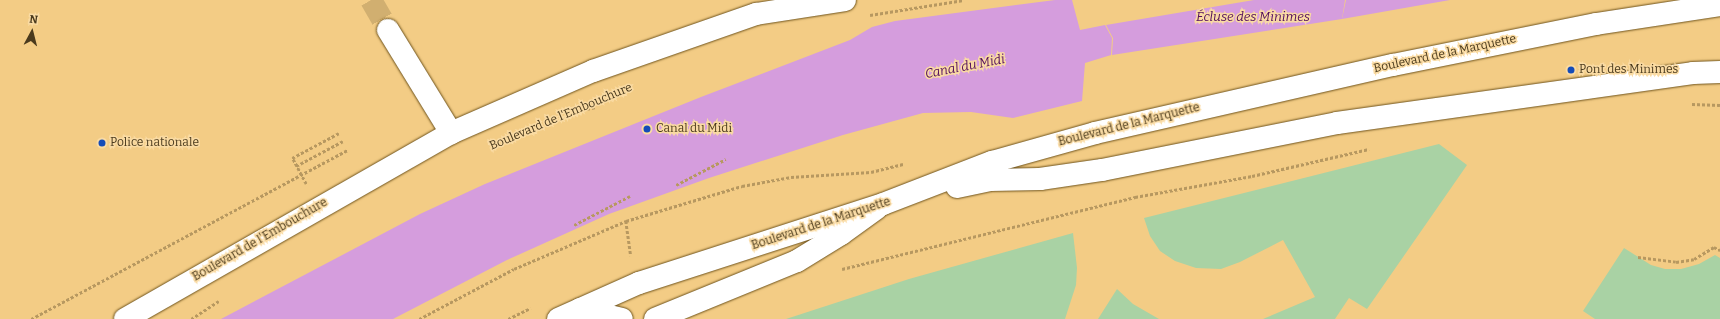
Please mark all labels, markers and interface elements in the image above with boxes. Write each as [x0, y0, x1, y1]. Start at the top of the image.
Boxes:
water label: Écluse des Minimes [1196, 9, 1310, 25]
north arrow [12, 12, 52, 52]
text: N [29, 13, 39, 27]
street label: Boulevard de la Marquette [1372, 32, 1518, 76]
water label: Canal du Midi [924, 52, 1006, 82]
place label: Pont des Minimes [1579, 63, 1678, 77]
marker: Pont des Minimes [1566, 65, 1576, 75]
street label: Boulevard de l'Embouchure [488, 80, 634, 154]
street label: Boulevard de la Marquette [1057, 100, 1201, 150]
place label: Canal du Midi [656, 122, 732, 136]
marker: Canal du Midi [641, 123, 653, 135]
place label: Police nationale [110, 136, 199, 150]
marker: Police nationale [97, 138, 107, 148]
street label: Boulevard de l'Embouchure [190, 195, 330, 285]
street label: Boulevard de la Marquette [750, 195, 892, 253]

